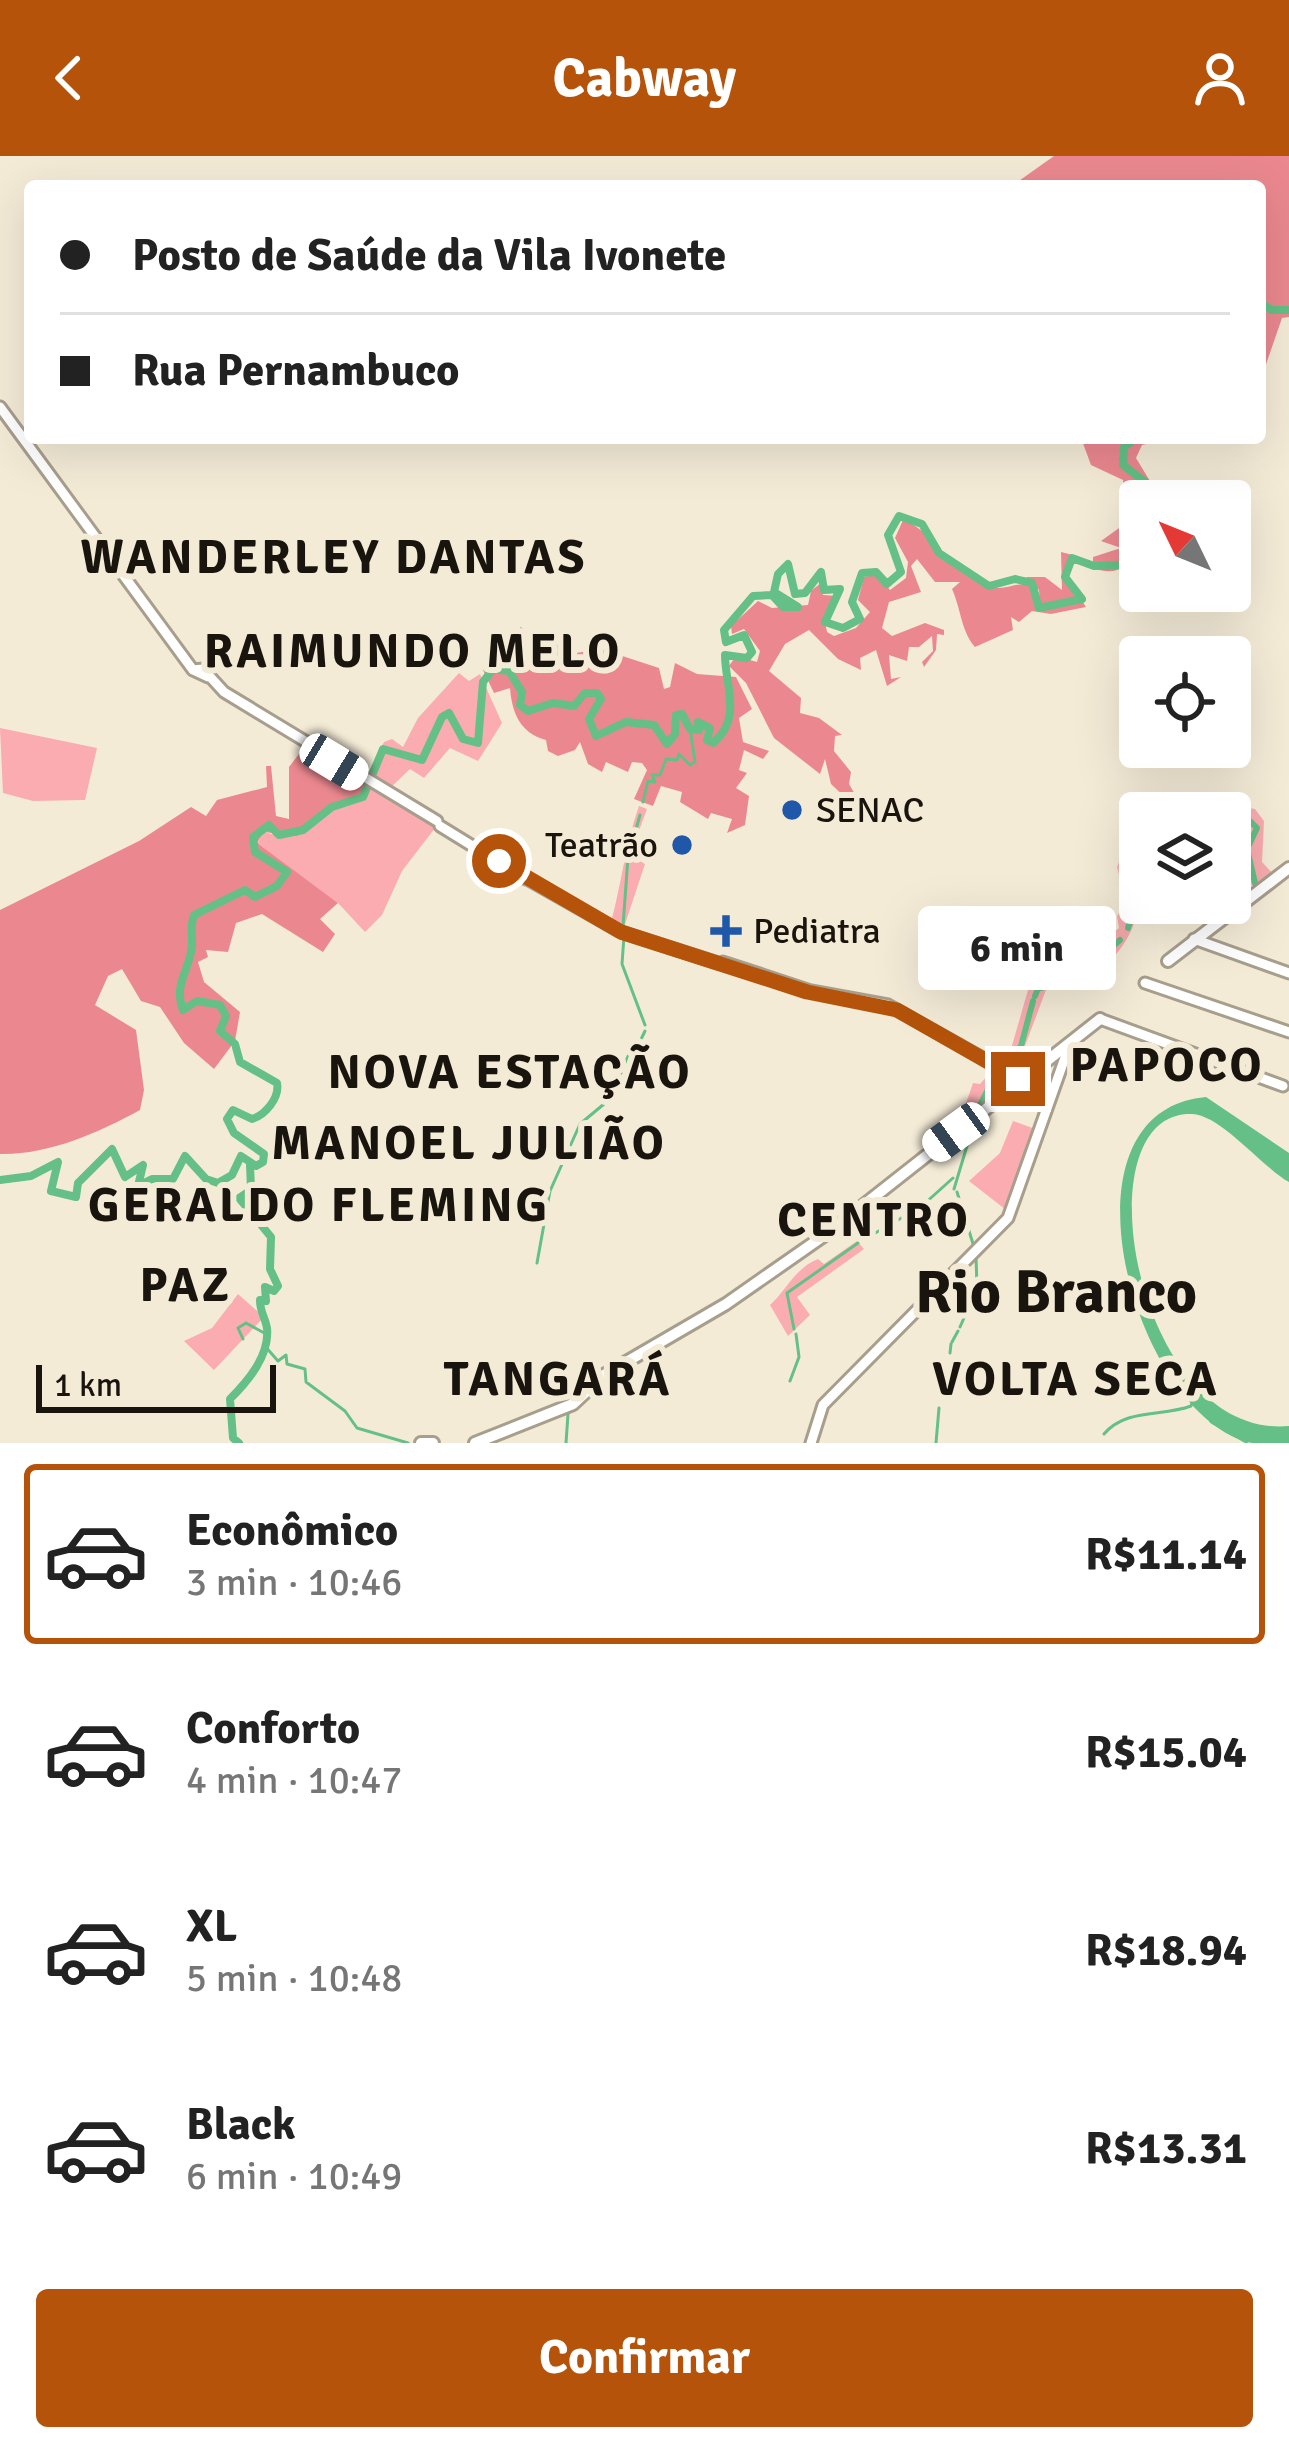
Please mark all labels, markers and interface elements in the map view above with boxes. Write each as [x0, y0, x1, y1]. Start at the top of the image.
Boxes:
icon: back [36, 45, 102, 111]
text: Cabway [553, 45, 736, 112]
icon: person [1187, 45, 1253, 111]
text: Posto de Saúde da Vila Ivonete [132, 228, 726, 283]
text: Rua Pernambuco [132, 343, 460, 398]
north arrow [1119, 480, 1251, 612]
map controls [1119, 480, 1251, 924]
district label: WANDERLEY DANTAS [81, 528, 587, 587]
district label: RAIMUNDO MELO [204, 622, 622, 681]
button: locate [1119, 636, 1251, 768]
car [294, 728, 374, 796]
place label: SENAC [816, 788, 924, 833]
button: layers [1119, 792, 1251, 924]
marker: SENAC [779, 797, 805, 823]
place label: Teatrão [545, 823, 658, 868]
marker: Teatrão [669, 832, 695, 858]
route start [472, 834, 526, 888]
callout: 6 min [919, 905, 1117, 989]
place label: Pediatra [753, 909, 881, 954]
marker: Pediatra [710, 915, 742, 947]
text: 6 min [970, 924, 1064, 972]
district label: PAPOCO [1069, 1036, 1265, 1095]
district label: NOVA ESTAÇÃO [327, 1043, 693, 1102]
route end [991, 1052, 1045, 1106]
car [916, 1096, 996, 1168]
district label: MANOEL JULIÃO [271, 1114, 667, 1173]
district label: GERALDO FLEMING [88, 1176, 550, 1235]
district label: CENTRO [777, 1191, 971, 1250]
district label: PAZ [140, 1256, 232, 1315]
district label: Rio Branco [915, 1256, 1197, 1330]
district label: TANGARÁ [444, 1349, 672, 1409]
district label: VOLTA SECA [932, 1350, 1220, 1409]
scale bar [36, 1359, 276, 1412]
text: 1 km [54, 1365, 122, 1406]
icon: car [42, 1500, 150, 1608]
text: Econômico [186, 1503, 398, 1558]
text: R$11.14 [1085, 1527, 1247, 1582]
text: 3 min · 10:46 [186, 1558, 402, 1606]
icon: car [42, 1698, 150, 1806]
text: Conforto [186, 1701, 360, 1756]
text: R$15.04 [1085, 1725, 1247, 1780]
text: 4 min · 10:47 [186, 1756, 402, 1804]
icon: car [42, 1896, 150, 2004]
text: XL [186, 1899, 237, 1954]
text: R$18.94 [1085, 1923, 1247, 1978]
text: 5 min · 10:48 [186, 1954, 402, 2002]
icon: car [42, 2094, 150, 2202]
text: Black [186, 2097, 296, 2152]
text: R$13.31 [1085, 2121, 1247, 2176]
text: 6 min · 10:49 [186, 2152, 402, 2200]
button: Confirmar [36, 2289, 1253, 2427]

